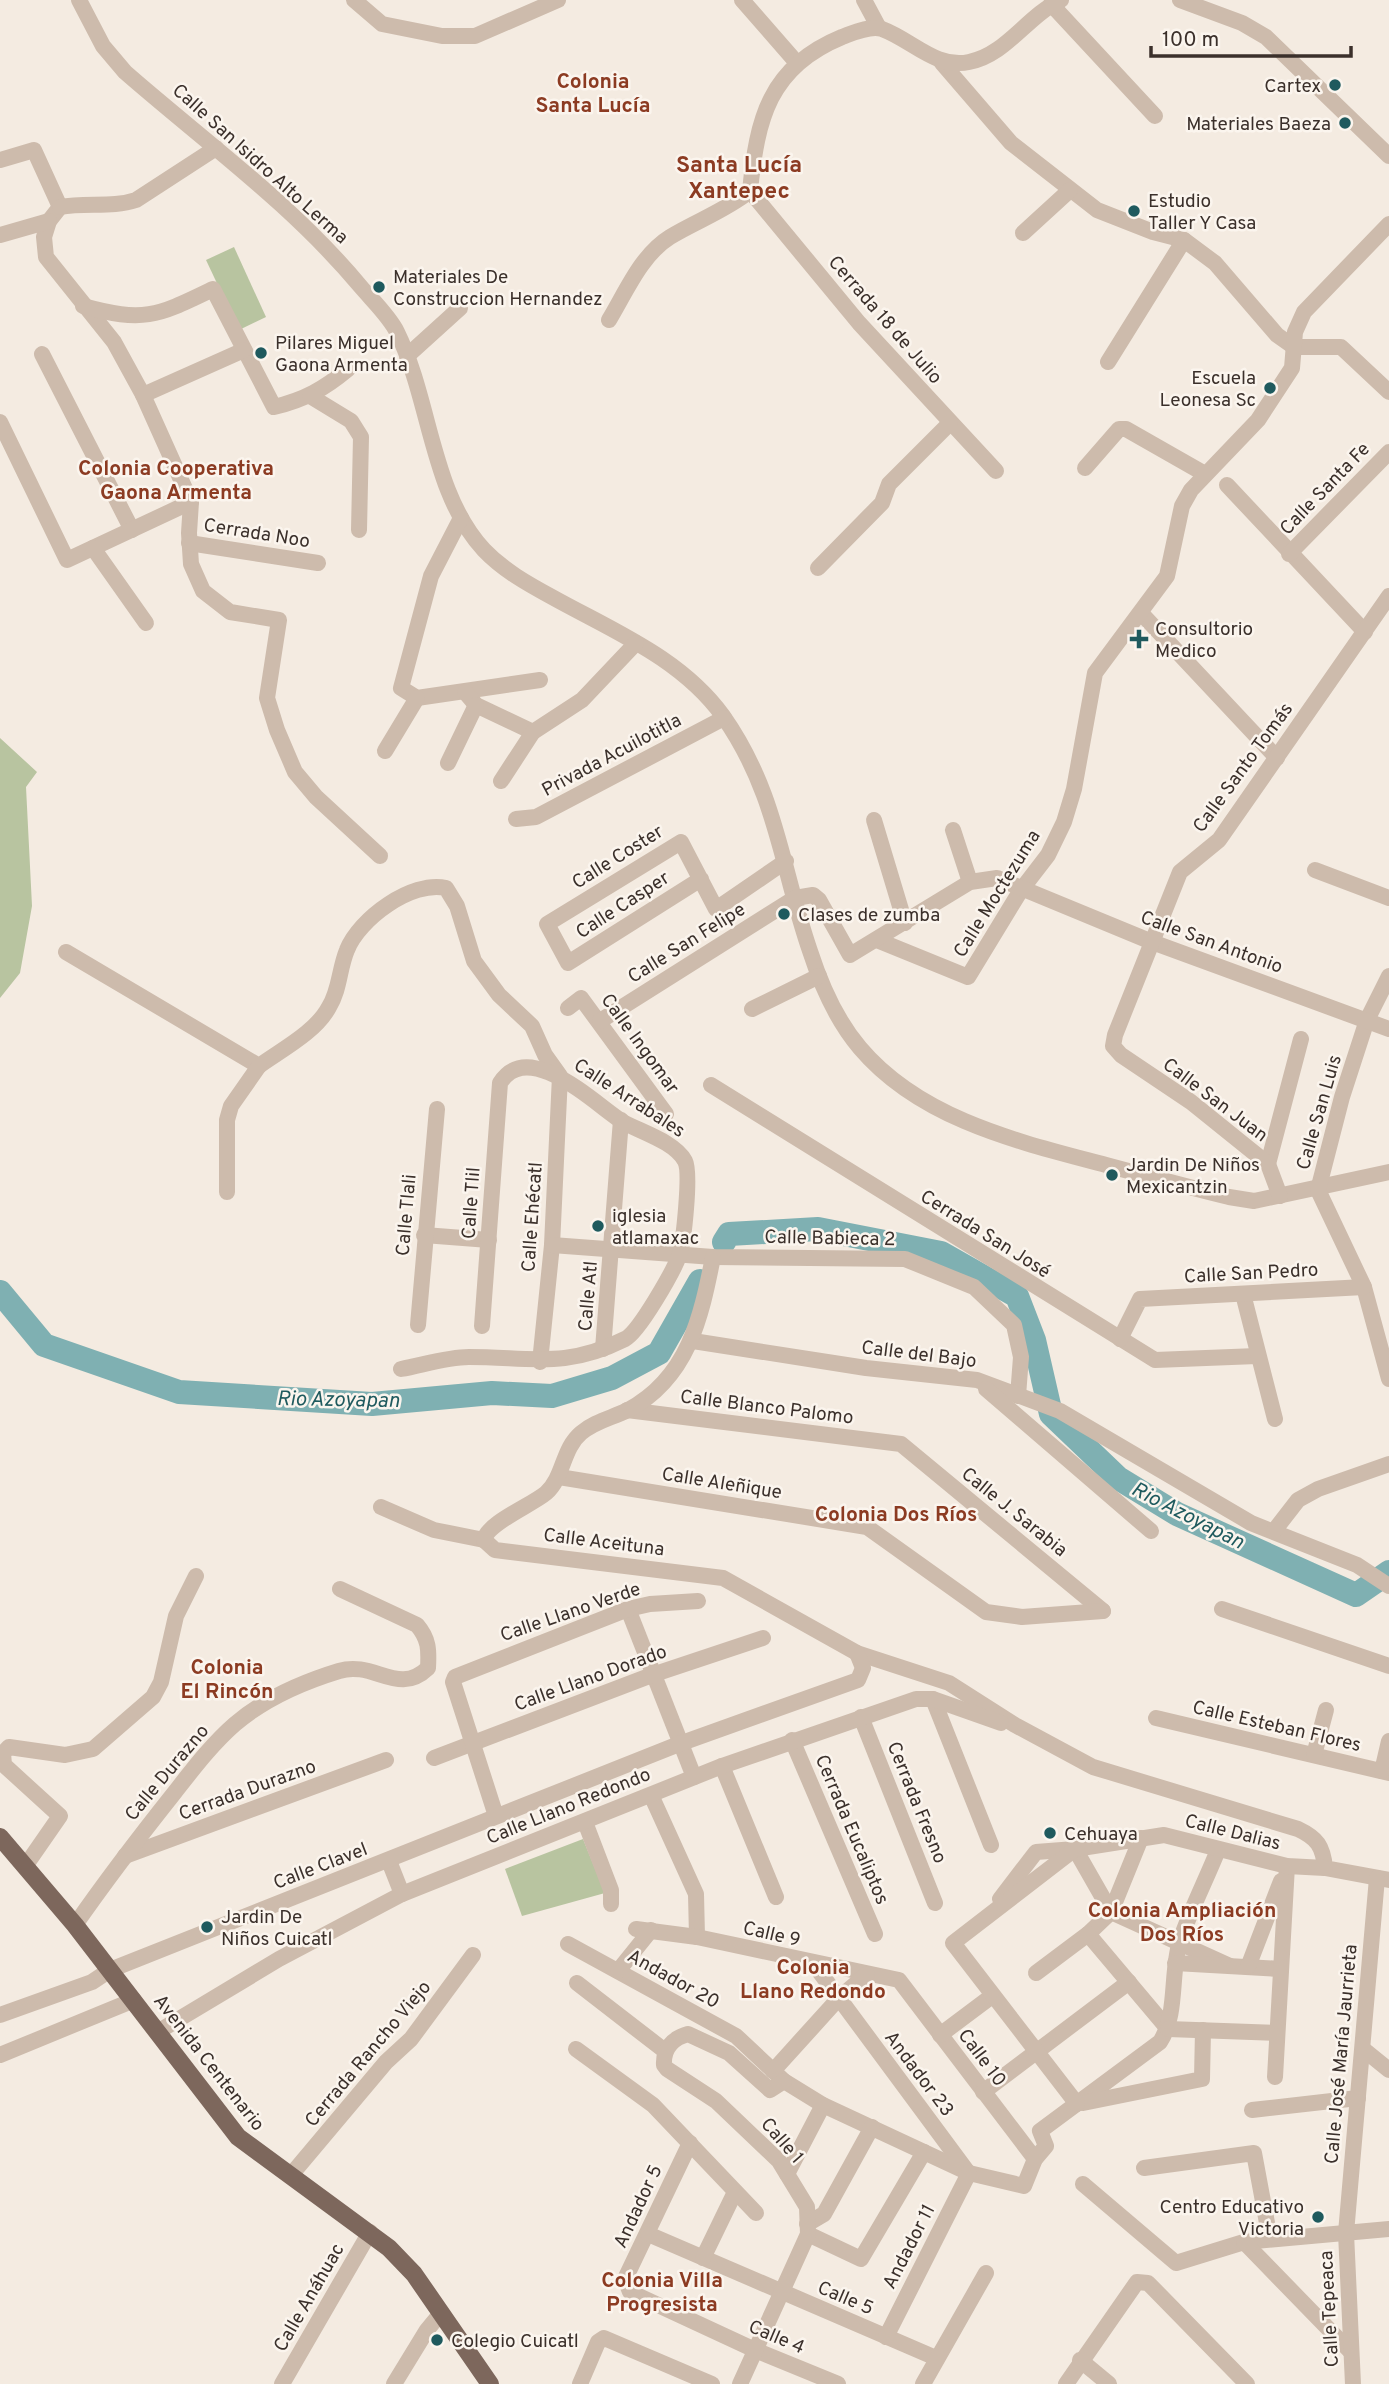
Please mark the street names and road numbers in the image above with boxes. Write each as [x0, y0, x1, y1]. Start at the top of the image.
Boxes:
street label: Calle San Isidro Alto Lerma [167, 79, 353, 250]
street label: Cerrada 18 de Julio [822, 251, 947, 390]
street label: Calle Santa Fe [1275, 438, 1376, 541]
street label: Cerrada Noo [202, 514, 312, 554]
street label: Calle Santo Tomás [1188, 698, 1299, 838]
street label: Privada Acuilotitla [538, 709, 686, 803]
street label: Calle Coster [568, 820, 669, 895]
street label: Calle Moctezuma [949, 826, 1047, 962]
street label: Calle Casper [572, 866, 675, 945]
street label: Calle San Felipe [624, 898, 750, 989]
street label: Calle San Antonio [1137, 906, 1286, 980]
street label: Calle Ingomar [595, 989, 684, 1100]
street label: Calle San Luis [1292, 1052, 1348, 1173]
street label: Calle San Juan [1157, 1053, 1272, 1148]
street label: Calle Arrabales [569, 1054, 689, 1144]
street label: Calle Ehécatl [517, 1161, 549, 1273]
street label: Calle Tlil [458, 1166, 486, 1240]
street label: Calle Tlali [391, 1173, 423, 1257]
street label: Cerrada San José [915, 1185, 1054, 1284]
street label: Calle Babieca 2 [764, 1226, 896, 1252]
street label: Calle San Pedro [1183, 1258, 1319, 1290]
street label: Calle Atl [574, 1260, 604, 1332]
street label: Calle del Bajo [860, 1336, 978, 1374]
street label: Calle Blanco Palomo [679, 1385, 855, 1431]
street label: Calle J. Sarabia [956, 1462, 1072, 1563]
street label: Calle Aleñique [660, 1463, 784, 1505]
street label: Calle Aceituna [542, 1524, 666, 1562]
street label: Calle Llano Verde [497, 1578, 644, 1648]
street label: Calle Llano Dorado [511, 1640, 670, 1718]
street label: Calle Esteban Flores [1190, 1696, 1363, 1758]
street label: Calle Durazno [120, 1720, 215, 1827]
street label: Cerrada Fresno [881, 1738, 951, 1867]
street label: Cerrada Eucaliptos [809, 1751, 894, 1908]
street label: Cerrada Durazno [176, 1755, 320, 1827]
street label: Calle Llano Redondo [483, 1763, 654, 1851]
street label: Calle Dalias [1182, 1809, 1283, 1856]
street label: Calle Clavel [270, 1838, 371, 1896]
street label: Calle 9 [740, 1917, 803, 1953]
street label: Calle José María Jaurrieta [1320, 1943, 1364, 2165]
street label: Andador 20 [623, 1945, 723, 2015]
street label: Cerrada Rancho Viejo [300, 1976, 437, 2132]
street label: Avenida Centenario [148, 1990, 269, 2136]
street label: Calle 10 [952, 2025, 1011, 2092]
street label: Andador 23 [878, 2027, 958, 2122]
street label: Calle 1 [755, 2113, 808, 2170]
street label: Andador 5 [609, 2161, 669, 2253]
street label: Andador 11 [878, 2200, 941, 2293]
street label: Calle Anáhuac [269, 2240, 350, 2356]
street label: Calle Tepeaca [1315, 2250, 1345, 2368]
street label: Calle 5 [813, 2276, 877, 2321]
street label: Calle 4 [744, 2315, 808, 2360]

